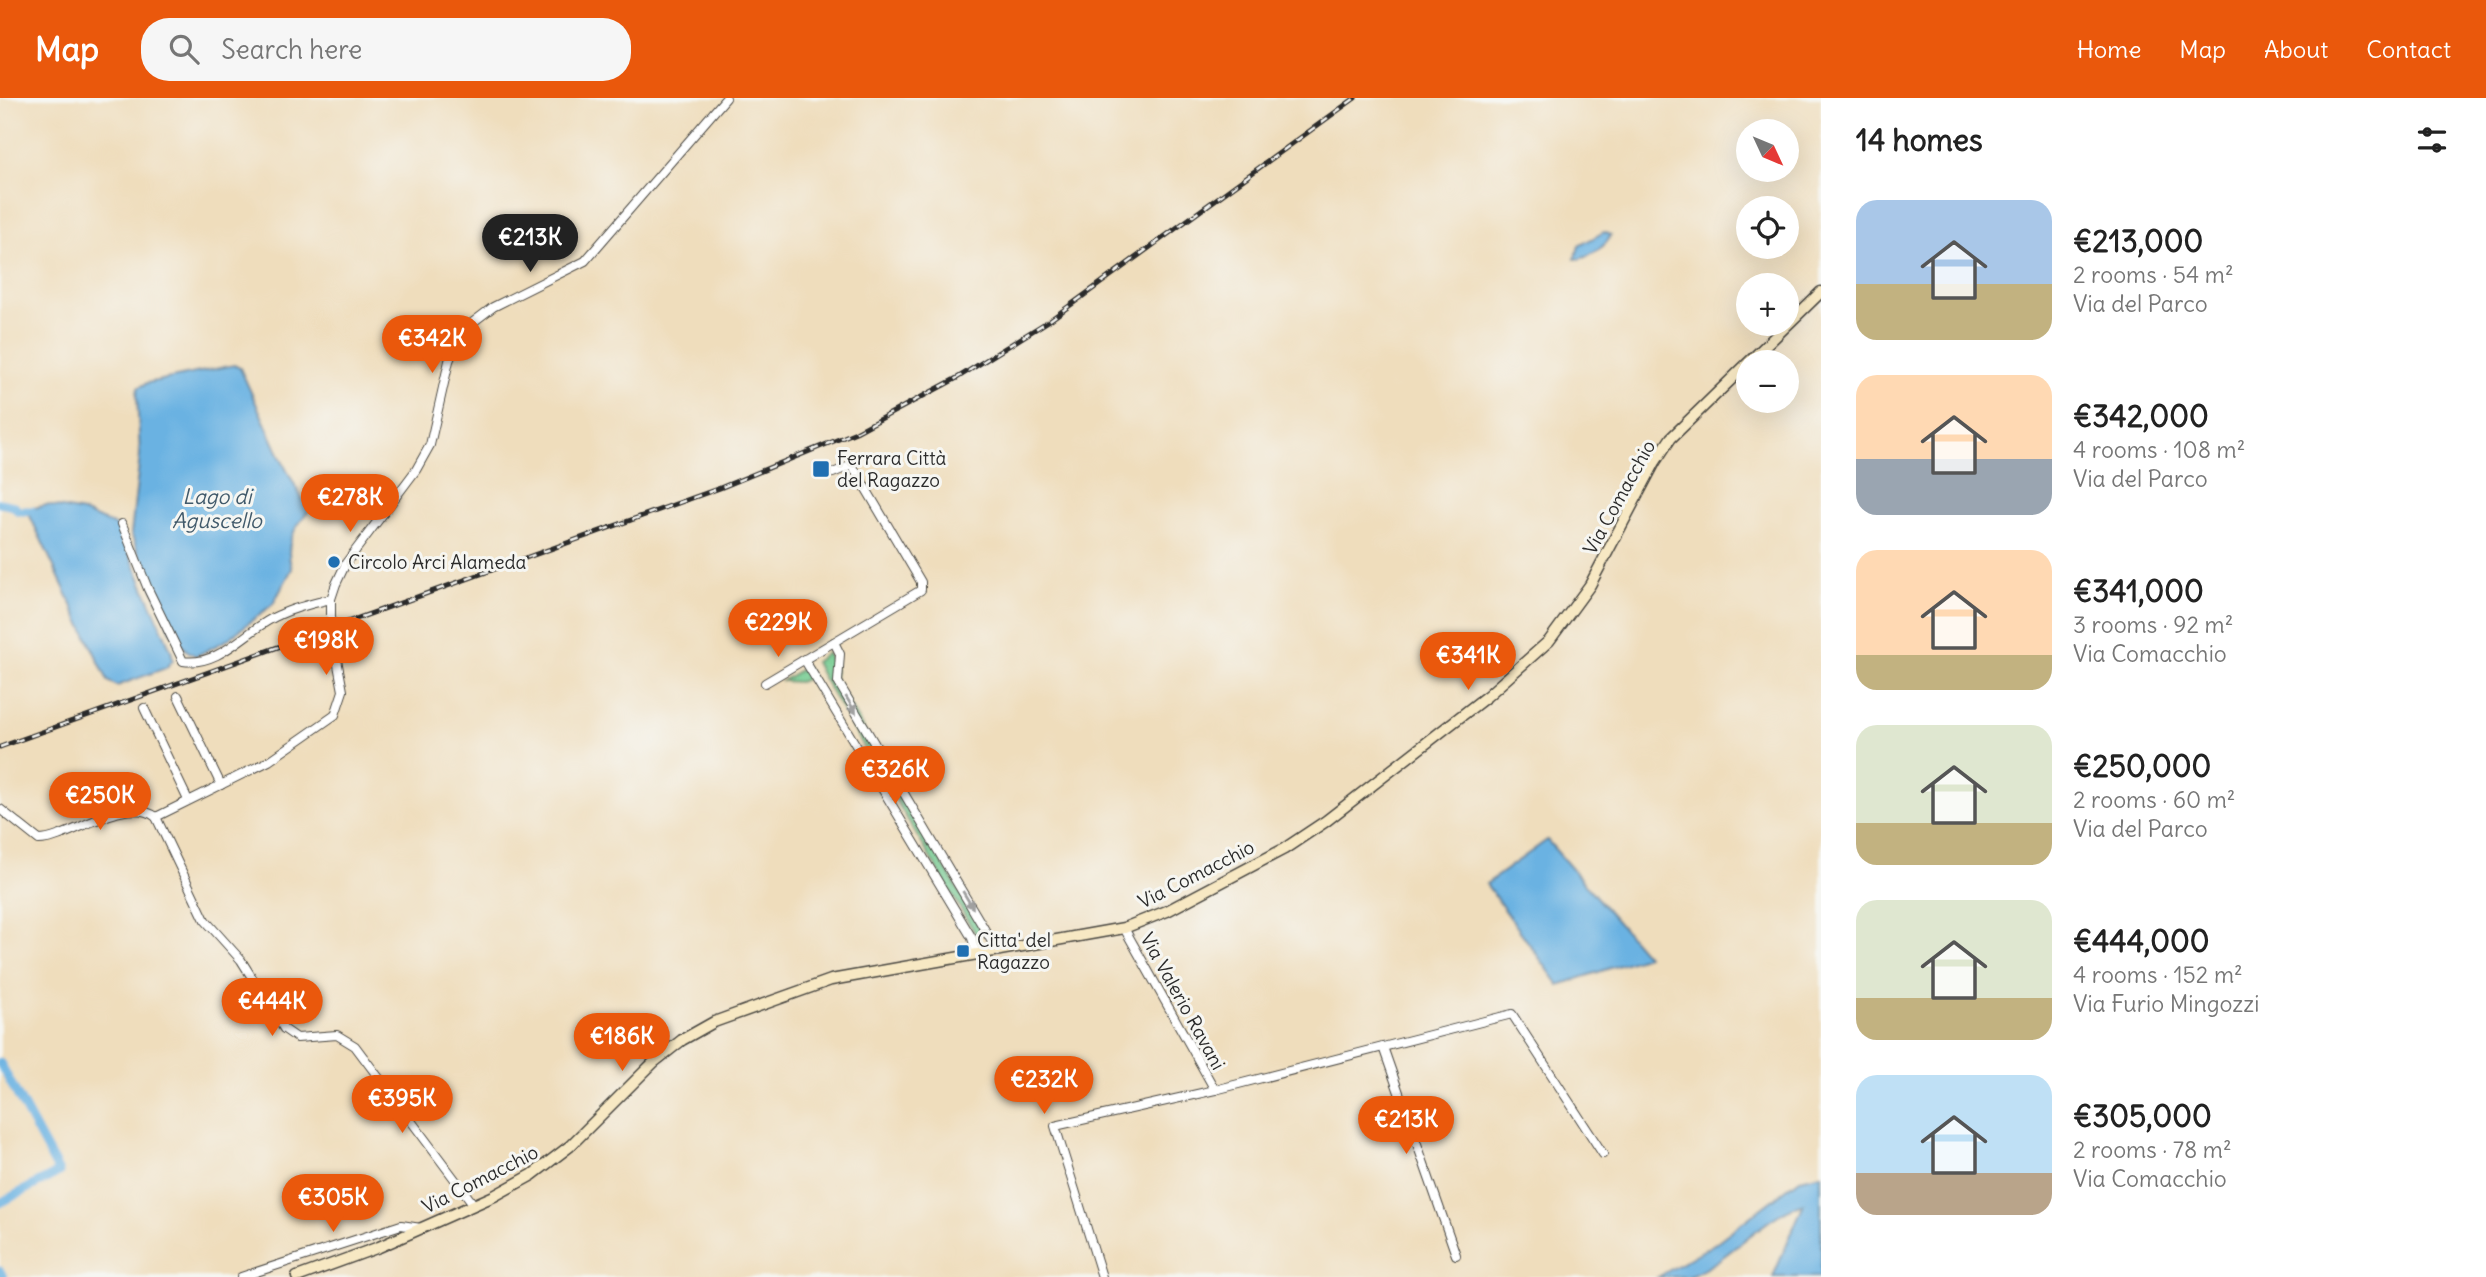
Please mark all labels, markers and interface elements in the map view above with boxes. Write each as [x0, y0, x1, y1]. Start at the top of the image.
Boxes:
search box [141, 18, 631, 81]
text: Map [35, 28, 99, 70]
icon: search [165, 30, 203, 68]
text: Search here [221, 33, 362, 66]
text: Home [2077, 34, 2141, 64]
text: Map [2179, 34, 2226, 64]
text: About [2264, 34, 2328, 64]
text: Contact [2366, 34, 2451, 64]
north arrow [1736, 119, 1799, 182]
map controls [1736, 119, 1799, 413]
text: 14 homes [1856, 121, 1983, 159]
icon: filters [2413, 121, 2451, 159]
button: locate [1736, 196, 1799, 259]
pin: €213K [481, 214, 579, 274]
text: €213K [498, 222, 562, 251]
text: €213,000 [2073, 222, 2203, 260]
icon: home [1912, 228, 1996, 312]
text: 2 rooms · 54 m² [2073, 260, 2234, 289]
button: + [1736, 273, 1799, 336]
text: Via del Parco [2073, 289, 2208, 318]
pin: €342K [383, 316, 481, 375]
text: €342K [398, 323, 466, 352]
button: − [1736, 350, 1799, 413]
text: €342,000 [2073, 397, 2209, 435]
icon: home [1912, 403, 1996, 487]
text: 4 rooms · 108 m² [2073, 435, 2245, 464]
street label: Via Comacchio [1578, 436, 1660, 558]
place label: Ferrara Città del Ragazzo [837, 446, 947, 492]
marker: Ferrara Città del Ragazzo [811, 459, 831, 479]
text: Via del Parco [2073, 464, 2208, 493]
pin: €278K [301, 474, 399, 534]
text: €278K [317, 482, 383, 511]
water label: Lago di Aguscello [172, 483, 263, 534]
place label: Circolo Arci Alameda [348, 550, 527, 574]
marker: Circolo Arci Alameda [326, 554, 342, 570]
text: €341,000 [2073, 572, 2204, 610]
icon: home [1912, 578, 1996, 662]
pin: €229K [729, 600, 827, 659]
text: €229K [744, 607, 812, 636]
text: 3 rooms · 92 m² [2073, 610, 2233, 639]
pin: €198K [277, 618, 375, 677]
text: €198K [294, 625, 358, 654]
pin: €341K [1419, 632, 1517, 692]
text: Via Comacchio [2073, 639, 2227, 668]
text: €341K [1436, 640, 1500, 669]
one-way arrow [845, 695, 858, 714]
pin: €326K [846, 746, 944, 806]
text: €250,000 [2073, 747, 2211, 785]
icon: home [1912, 753, 1996, 837]
text: €326K [861, 754, 929, 783]
pin: €250K [51, 772, 149, 832]
text: €250K [65, 780, 135, 809]
text: 2 rooms · 60 m² [2073, 785, 2235, 814]
text: Via del Parco [2073, 814, 2208, 843]
street label: Via Comacchio [1134, 834, 1258, 914]
one-way arrow [961, 891, 974, 910]
text: €444,000 [2073, 922, 2210, 960]
place label: Citta' del Ragazzo [977, 928, 1051, 974]
street label: Via Valerio Ravani [1135, 928, 1231, 1074]
icon: home [1912, 928, 1996, 1012]
marker: Citta' del Ragazzo [955, 943, 971, 959]
text: 4 rooms · 152 m² [2073, 960, 2243, 989]
pin: €444K [223, 978, 321, 1038]
text: €444K [238, 986, 306, 1015]
text: Via Furio Mingozzi [2073, 989, 2259, 1018]
pin: €186K [573, 1014, 671, 1073]
text: €186K [590, 1021, 654, 1050]
pin: €232K [995, 1056, 1093, 1116]
text: €232K [1010, 1064, 1078, 1093]
pin: €395K [353, 1076, 451, 1135]
text: €395K [368, 1083, 436, 1112]
pin: €213K [1357, 1096, 1455, 1156]
text: €305,000 [2073, 1097, 2212, 1135]
icon: home [1912, 1103, 1996, 1187]
text: €213K [1374, 1104, 1438, 1133]
text: 2 rooms · 78 m² [2073, 1135, 2232, 1164]
street label: Via Comacchio [418, 1139, 542, 1219]
text: Via Comacchio [2073, 1164, 2227, 1193]
pin: €305K [284, 1174, 382, 1234]
text: €305K [298, 1182, 368, 1211]

